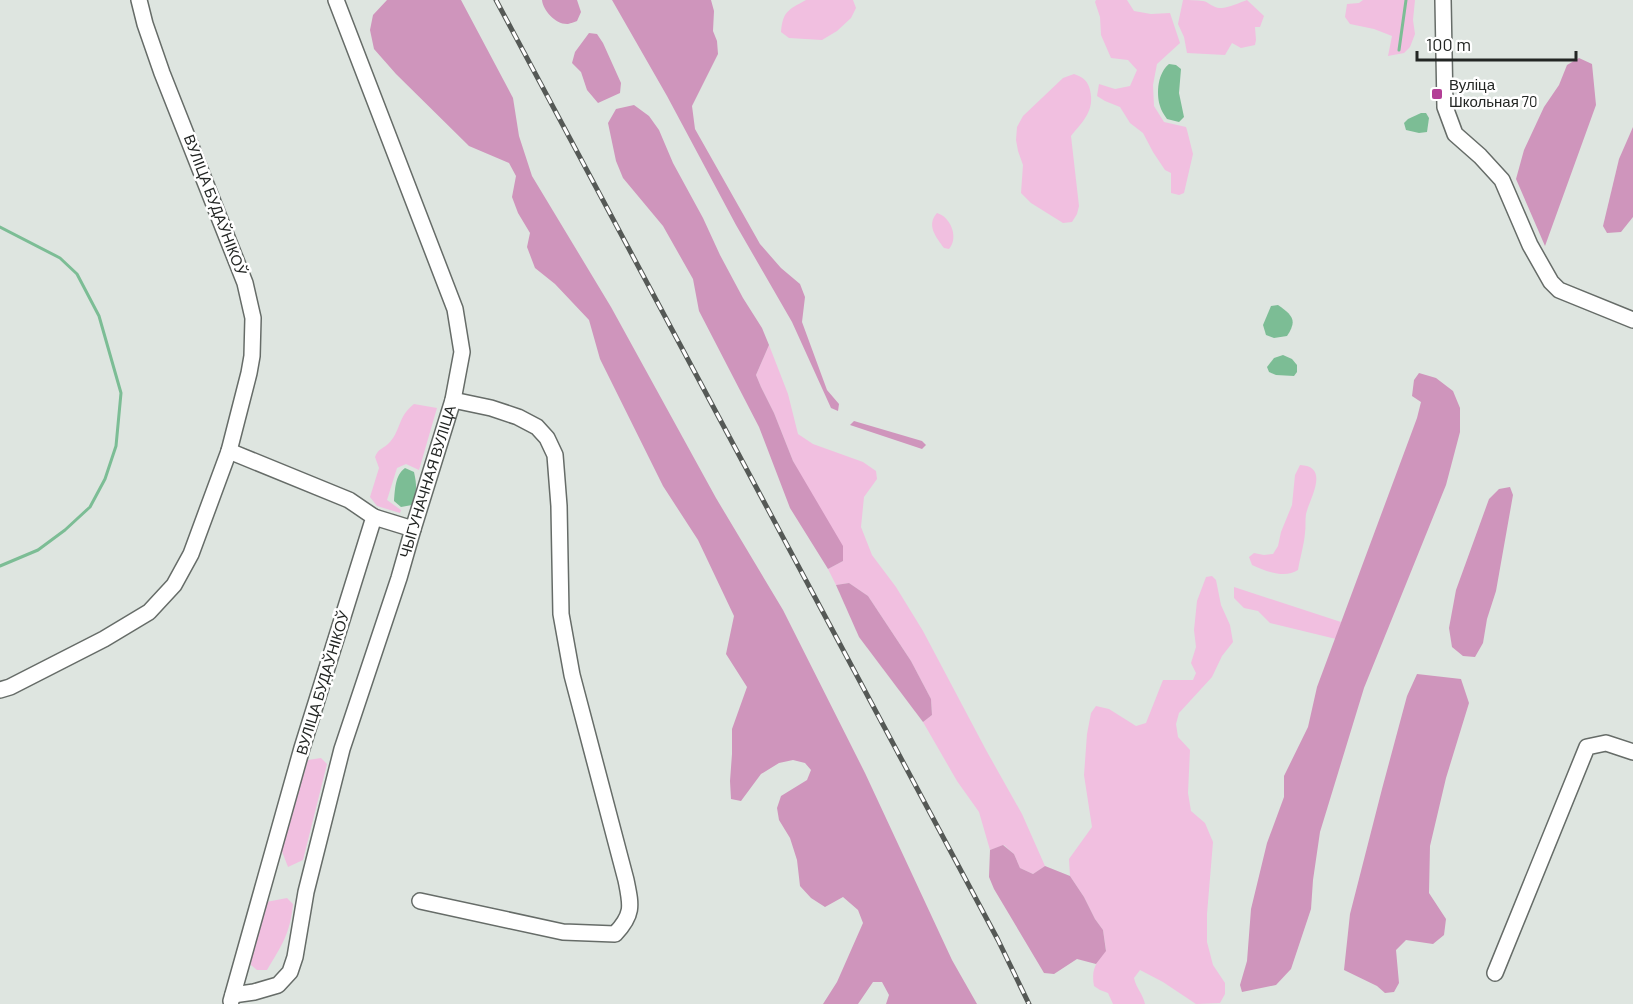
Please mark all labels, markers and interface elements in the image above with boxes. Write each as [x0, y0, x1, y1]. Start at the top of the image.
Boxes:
scale bar [1417, 24, 1576, 62]
text: 100 m [1426, 33, 1471, 55]
place label: Вуліца Школьная 70 [1449, 75, 1537, 110]
marker: Вуліца Школьная 70 [1430, 87, 1444, 101]
street label: ВУЛІЦА БУДАЎНІКОЎ [181, 132, 251, 278]
street label: ЧЫГУНАЧНАЯ ВУЛІЦА [395, 403, 459, 560]
street label: ВУЛІЦА БУДАЎНІКОЎ [292, 608, 353, 757]

